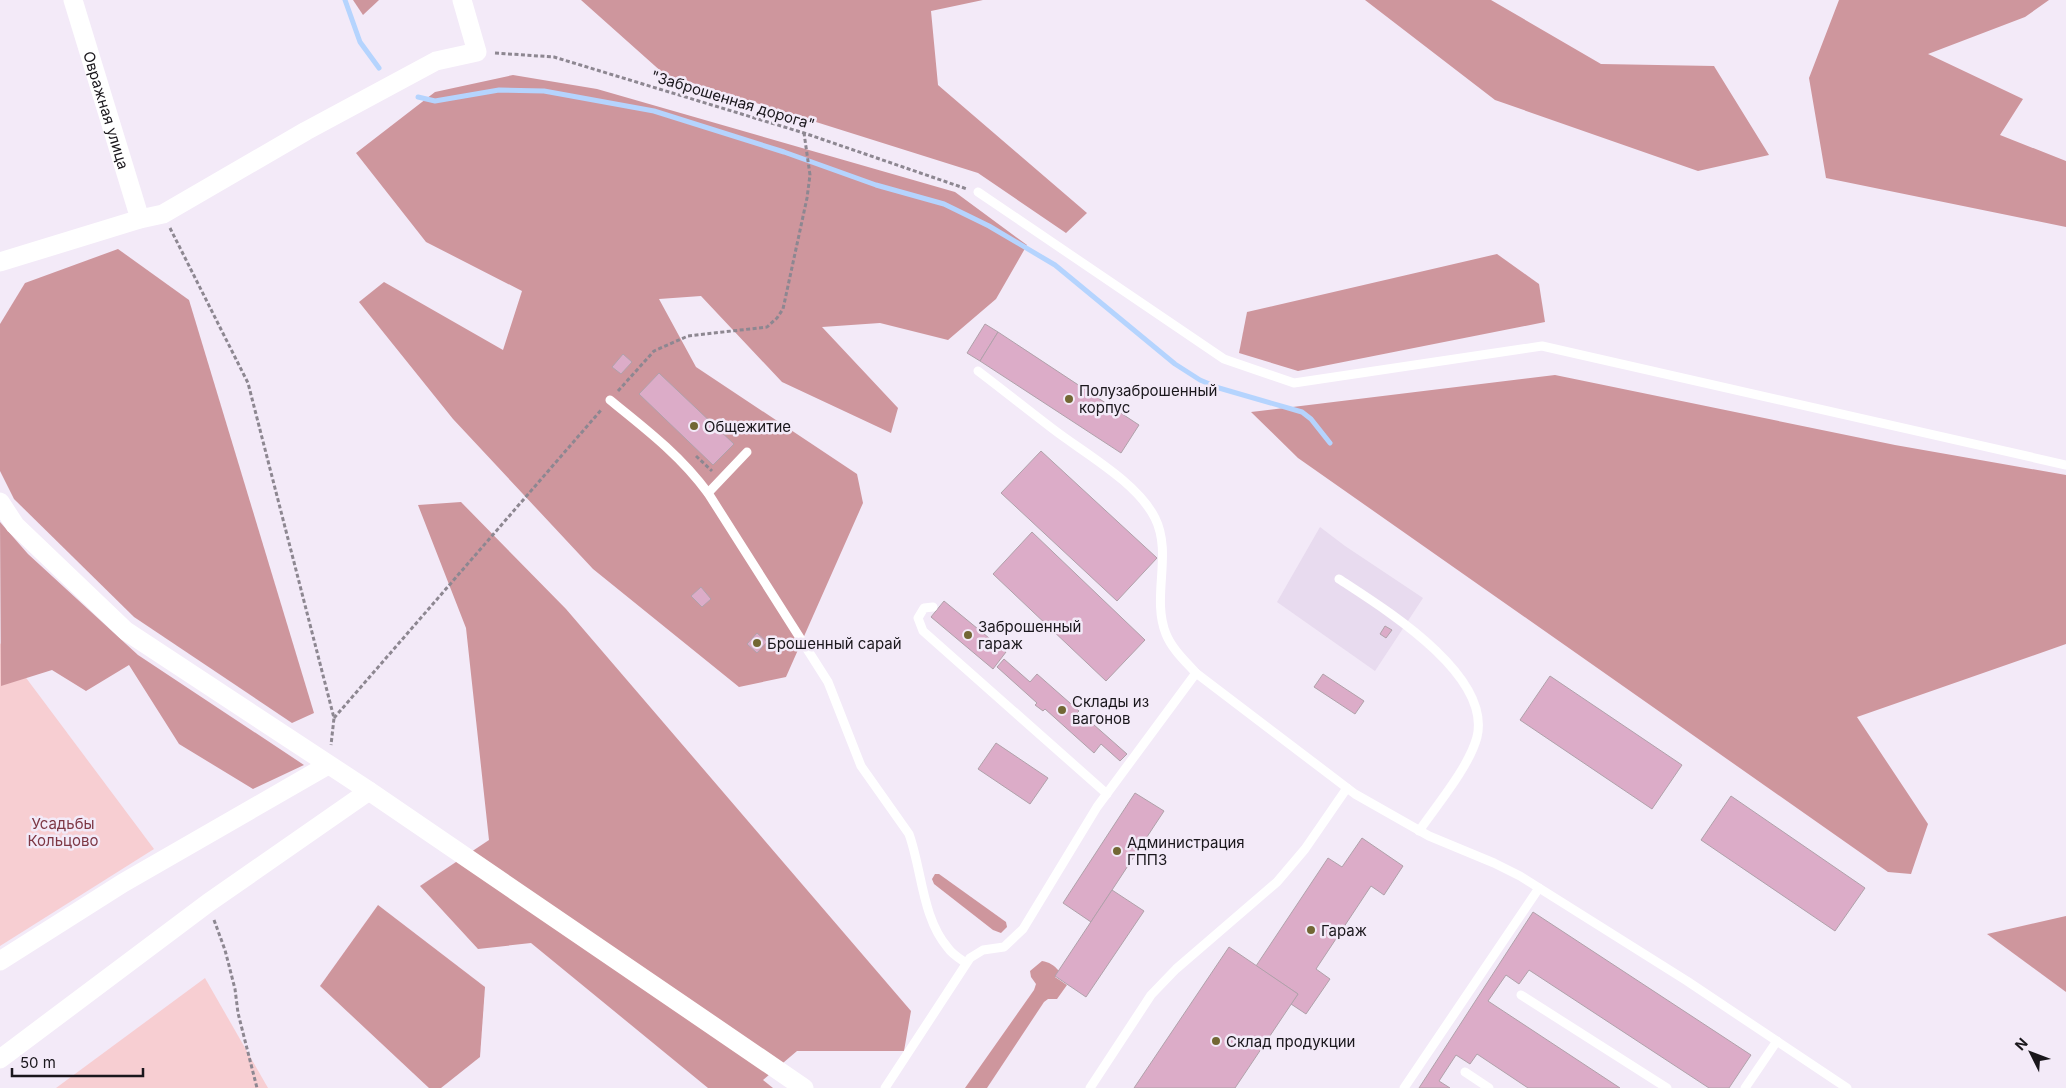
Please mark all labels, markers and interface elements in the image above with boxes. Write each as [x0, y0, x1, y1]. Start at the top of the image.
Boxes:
street label: Овражная улица [80, 49, 134, 171]
street label: "Заброшенная дорога" [649, 66, 817, 134]
place label: Полузаброшенный корпус [1079, 381, 1217, 417]
marker: Полузаброшенный корпус [1063, 393, 1075, 405]
place label: Общежитие [704, 417, 791, 436]
marker: Общежитие [688, 420, 700, 432]
place label: Заброшенный гараж [978, 617, 1081, 653]
marker: Заброшенный гараж [962, 629, 974, 641]
place label: Брошенный сарай [767, 634, 902, 653]
marker: Брошенный сарай [751, 637, 763, 649]
place label: Склады из вагонов [1072, 692, 1149, 728]
marker: Склады из вагонов [1056, 704, 1068, 716]
park label: Усадьбы Кольцово [28, 814, 98, 850]
place label: Администрация ГППЗ [1127, 833, 1245, 869]
marker: Администрация ГППЗ [1111, 845, 1123, 857]
place label: Гараж [1321, 921, 1367, 940]
marker: Гараж [1305, 924, 1317, 936]
north arrow [2006, 1028, 2056, 1078]
place label: Склад продукции [1226, 1032, 1355, 1051]
text: N [2011, 1034, 2031, 1054]
marker: Склад продукции [1210, 1035, 1222, 1047]
scale bar [12, 1046, 144, 1078]
text: 50 m [20, 1053, 56, 1072]

